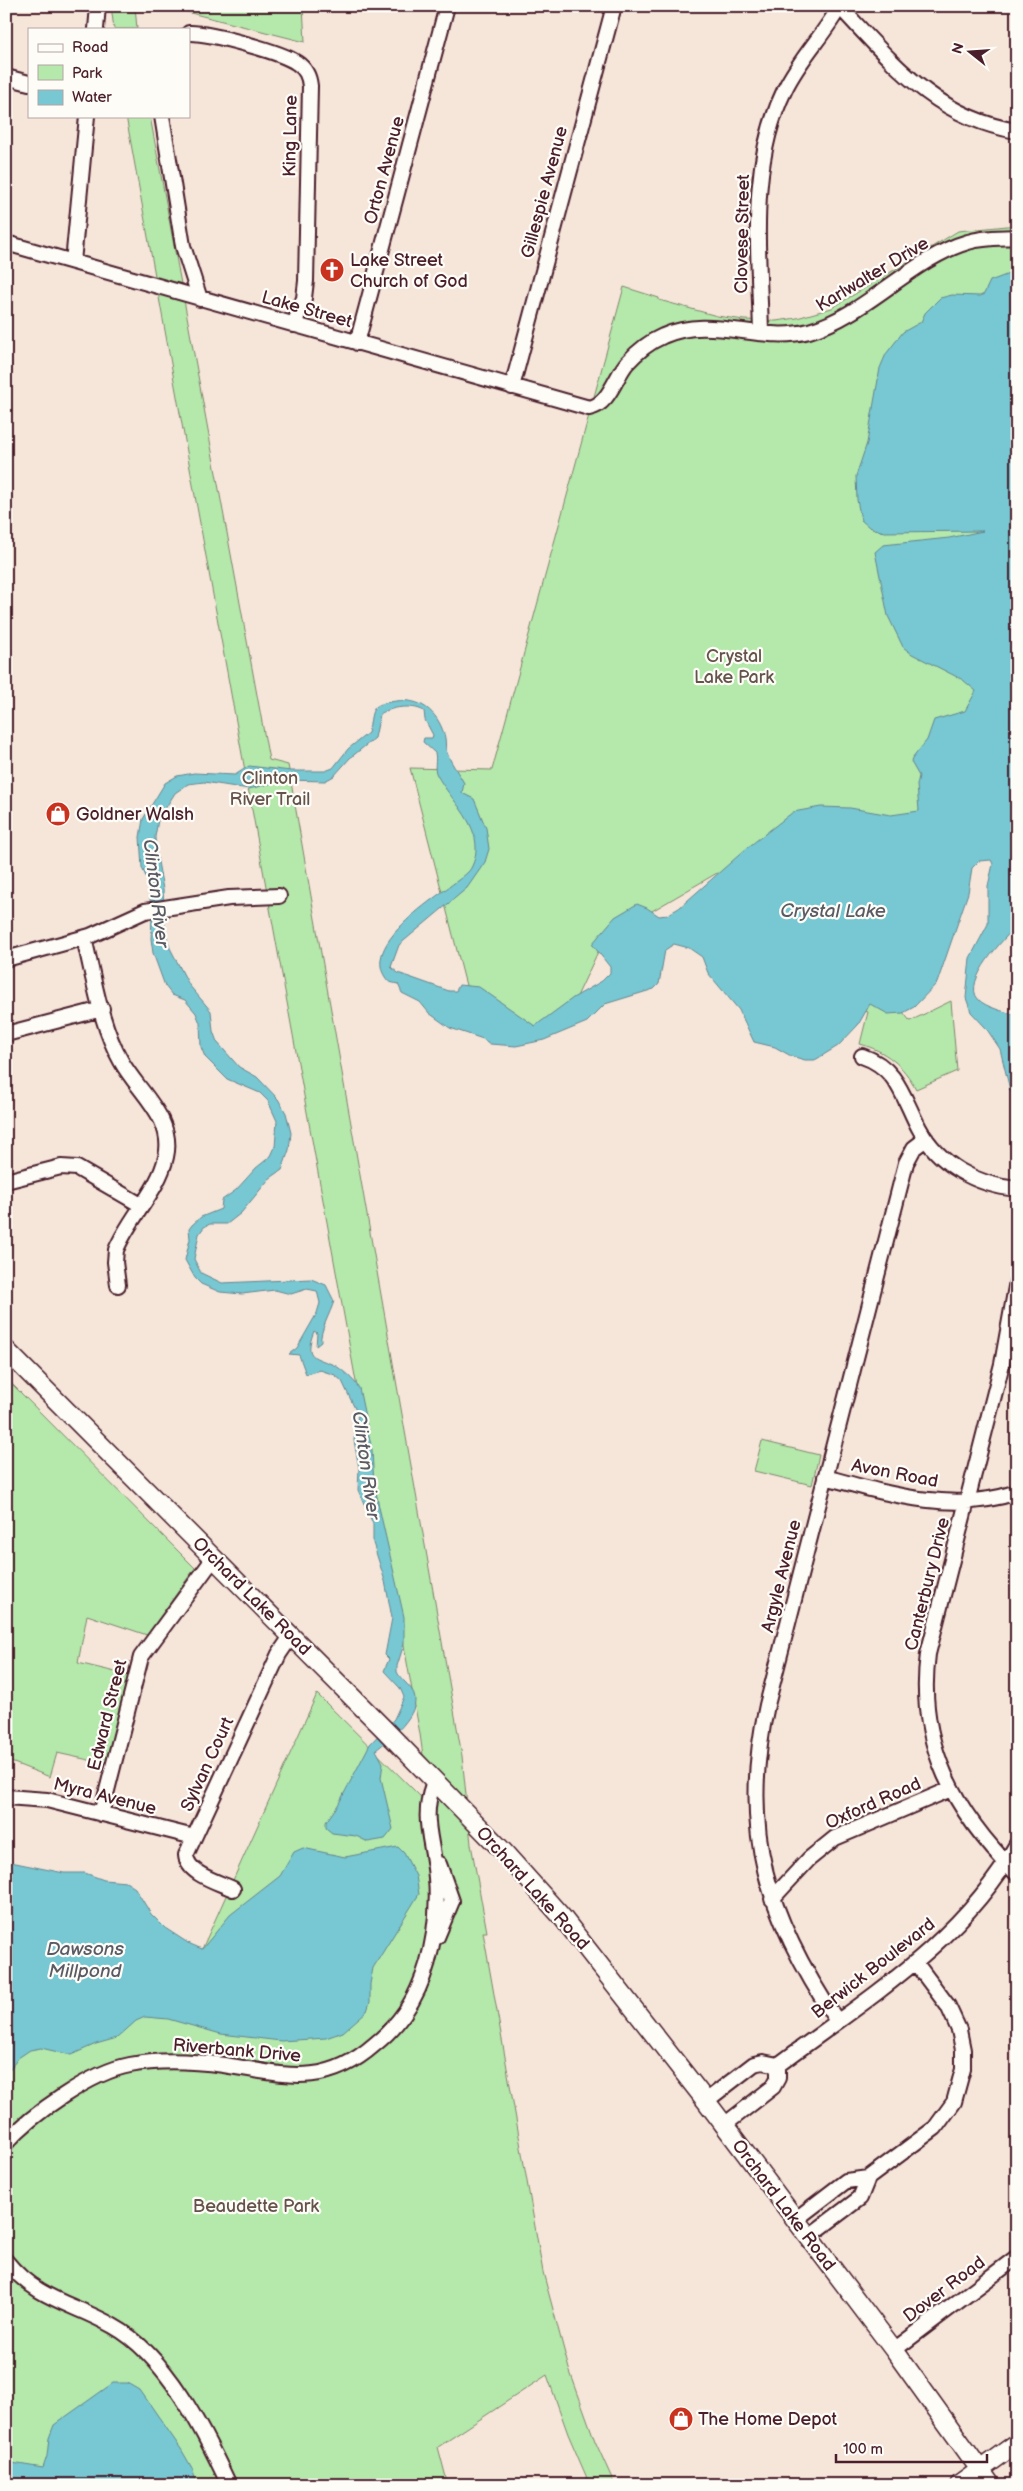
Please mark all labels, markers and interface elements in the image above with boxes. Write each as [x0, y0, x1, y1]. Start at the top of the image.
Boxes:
legend [28, 28, 190, 118]
north arrow [946, 28, 996, 78]
text: Road [72, 38, 108, 57]
text: N [948, 41, 968, 56]
text: Park [72, 64, 103, 83]
text: Water [72, 88, 112, 107]
street label: King Lane [279, 94, 302, 177]
street label: Orton Avenue [360, 113, 409, 226]
street label: Gillespie Avenue [517, 124, 572, 260]
street label: Clovese Street [731, 174, 754, 294]
street label: Karlwalter Drive [812, 232, 933, 316]
place label: Lake Street Church of God [350, 250, 468, 292]
church icon: Lake Street Church of God [319, 257, 345, 283]
street label: Lake Street [259, 287, 355, 333]
park label: Crystal Lake Park [694, 646, 774, 688]
park label: Clinton River Trail [230, 768, 310, 810]
shop icon: Goldner Walsh [45, 801, 71, 827]
place label: Goldner Walsh [76, 804, 194, 825]
water label: Clinton River [137, 838, 174, 950]
water label: Crystal Lake [780, 900, 886, 923]
water label: Clinton River [347, 1410, 385, 1522]
street label: Avon Road [850, 1455, 940, 1492]
street label: Canterbury Drive [901, 1515, 954, 1653]
street label: Argyle Avenue [757, 1517, 806, 1635]
street label: Orchard Lake Road [188, 1533, 315, 1660]
street label: Edward Street [84, 1657, 132, 1773]
street label: Sylvan Court [176, 1713, 239, 1815]
street label: Oxford Road [822, 1773, 924, 1834]
street label: Myra Avenue [51, 1774, 159, 1819]
street label: Orchard Lake Road [472, 1822, 593, 1954]
street label: Berwick Boulevard [807, 1914, 939, 2023]
water label: Dawsons Millpond [46, 1938, 124, 1983]
street label: Riverbank Drive [172, 2034, 302, 2067]
street label: Orchard Lake Road [728, 2136, 840, 2275]
park label: Beaudette Park [193, 2196, 319, 2217]
street label: Dover Road [899, 2252, 989, 2327]
shop icon: The Home Depot [668, 2406, 694, 2432]
place label: The Home Depot [698, 2409, 838, 2430]
scale bar [836, 2431, 987, 2463]
text: 100 m [843, 2440, 883, 2459]

